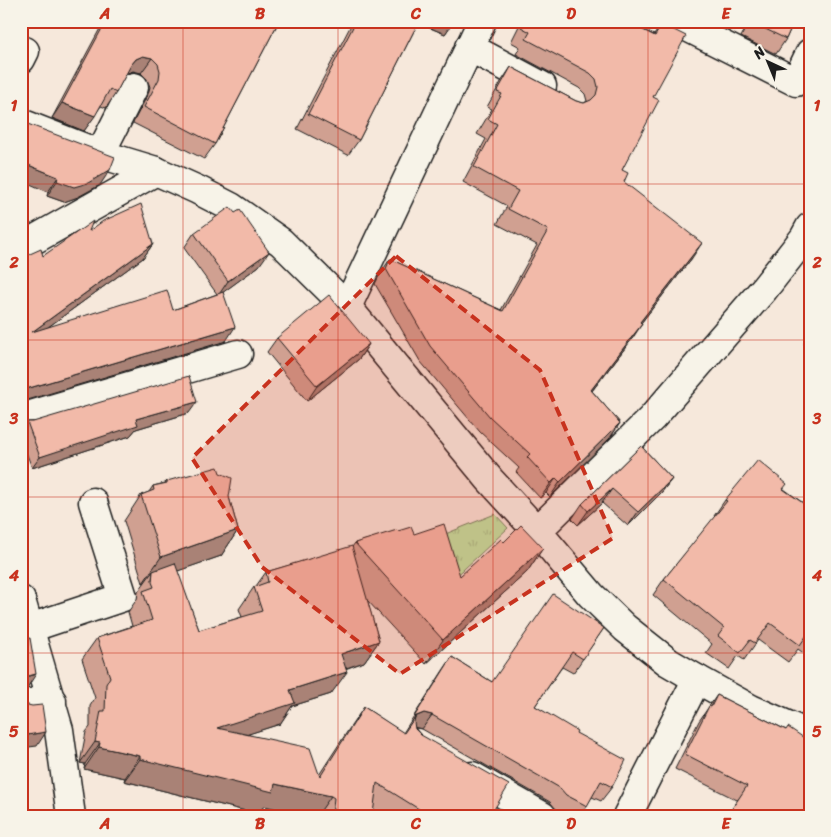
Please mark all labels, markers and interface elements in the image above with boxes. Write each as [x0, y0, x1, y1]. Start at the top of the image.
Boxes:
text: A [99, 0, 110, 28]
text: B [255, 0, 266, 28]
text: C [410, 0, 422, 28]
text: D [566, 0, 576, 28]
text: E [722, 0, 732, 28]
north arrow [744, 38, 794, 88]
text: N [746, 40, 772, 66]
text: 1 [11, 91, 18, 120]
text: 1 [814, 91, 821, 120]
text: 2 [8, 248, 19, 277]
text: 2 [811, 248, 822, 277]
text: 3 [9, 404, 19, 433]
text: 3 [812, 404, 822, 433]
text: 4 [8, 561, 19, 590]
text: 4 [811, 561, 822, 590]
text: 5 [9, 717, 19, 746]
text: 5 [812, 717, 822, 746]
text: A [99, 809, 110, 837]
text: B [255, 809, 266, 837]
text: C [410, 809, 422, 837]
text: D [566, 809, 576, 837]
text: E [722, 809, 732, 837]

